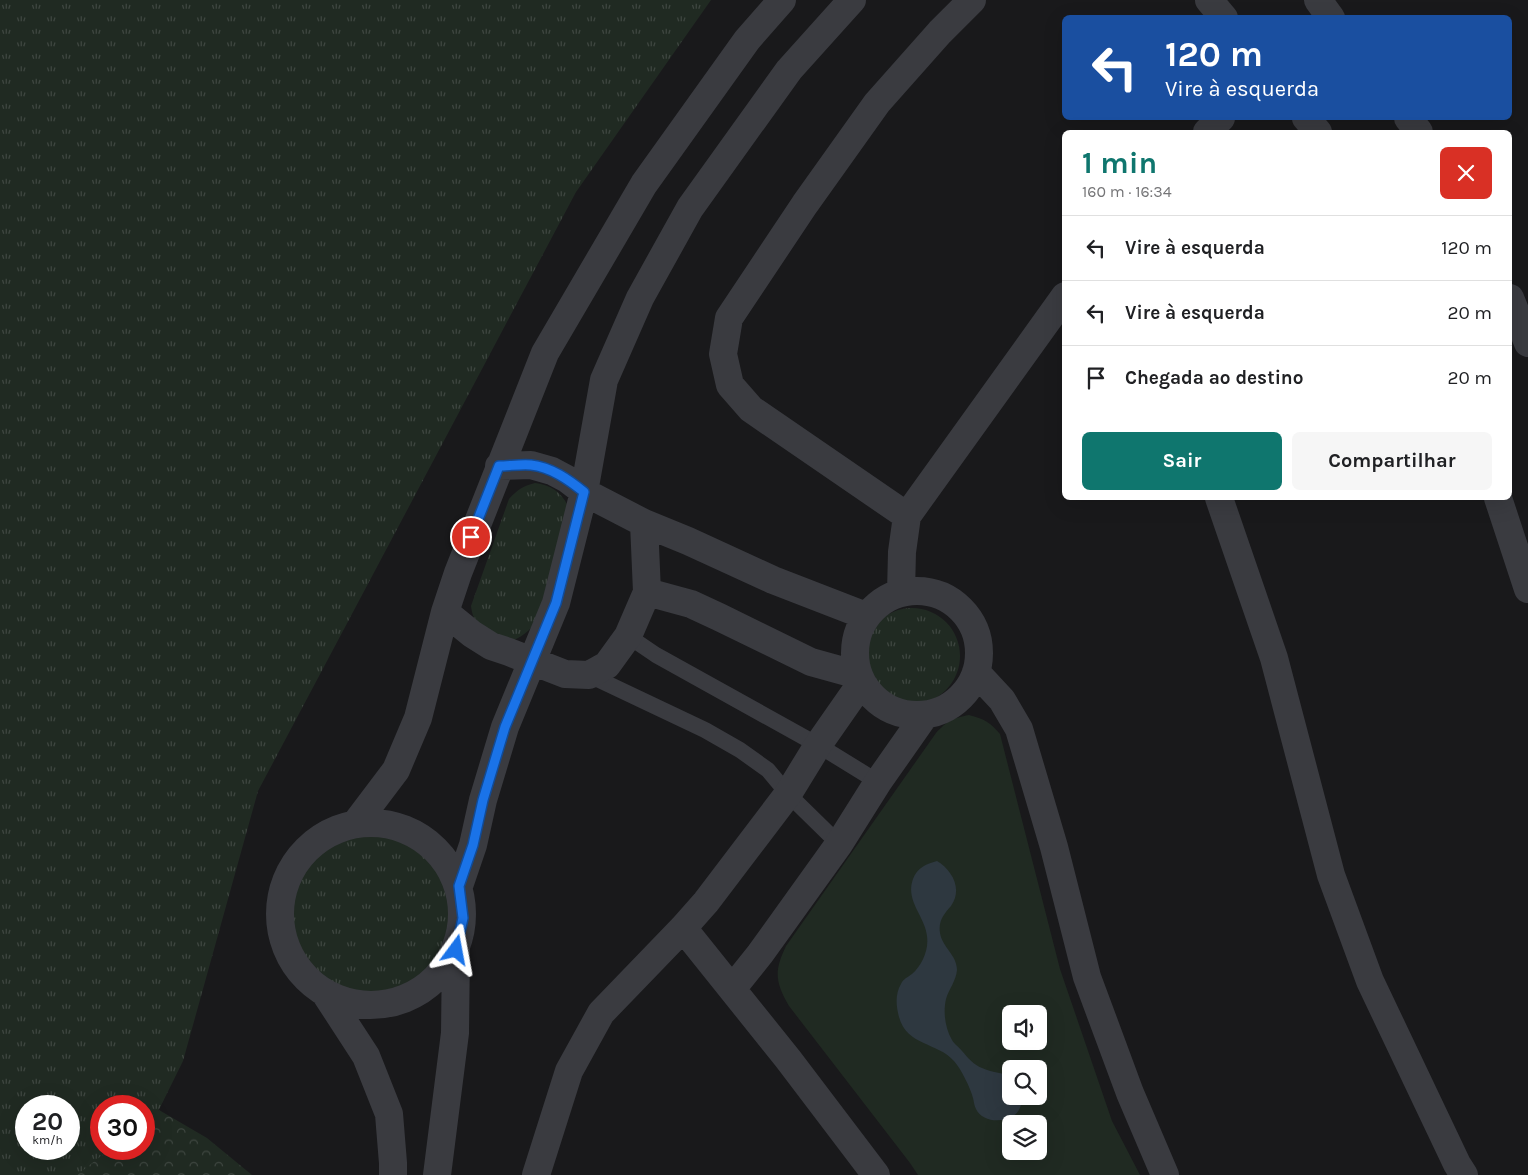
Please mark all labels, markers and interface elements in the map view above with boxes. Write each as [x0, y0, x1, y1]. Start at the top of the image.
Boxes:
text: 120 m [1165, 34, 1263, 75]
icon: left [1082, 35, 1147, 100]
text: Vire à esquerda [1165, 76, 1319, 102]
text: 1 min [1082, 145, 1157, 181]
button: close [1440, 147, 1492, 199]
text: 160 m · 16:34 [1082, 182, 1172, 201]
icon: left [1082, 234, 1110, 262]
text: Vire à esquerda [1125, 237, 1265, 259]
text: 120 m [1441, 237, 1492, 259]
icon: left [1082, 299, 1110, 327]
text: Vire à esquerda [1125, 302, 1265, 324]
text: 20 m [1447, 302, 1492, 324]
icon: arrive [1082, 364, 1110, 392]
text: Chegada ao destino [1125, 367, 1303, 389]
text: 20 m [1447, 367, 1492, 389]
button: Sair [1082, 432, 1282, 490]
button: Compartilhar [1292, 432, 1492, 490]
pin [450, 516, 492, 558]
icon: arrive [457, 523, 485, 551]
position arrow [429, 923, 481, 975]
map controls [1002, 1005, 1047, 1160]
button: sound [1002, 1005, 1047, 1050]
button: search [1002, 1060, 1047, 1105]
speed limit sign: 30 [90, 1095, 155, 1160]
text: 20 [32, 1107, 63, 1136]
button: layers [1002, 1115, 1047, 1160]
text: km/h [32, 1133, 63, 1147]

